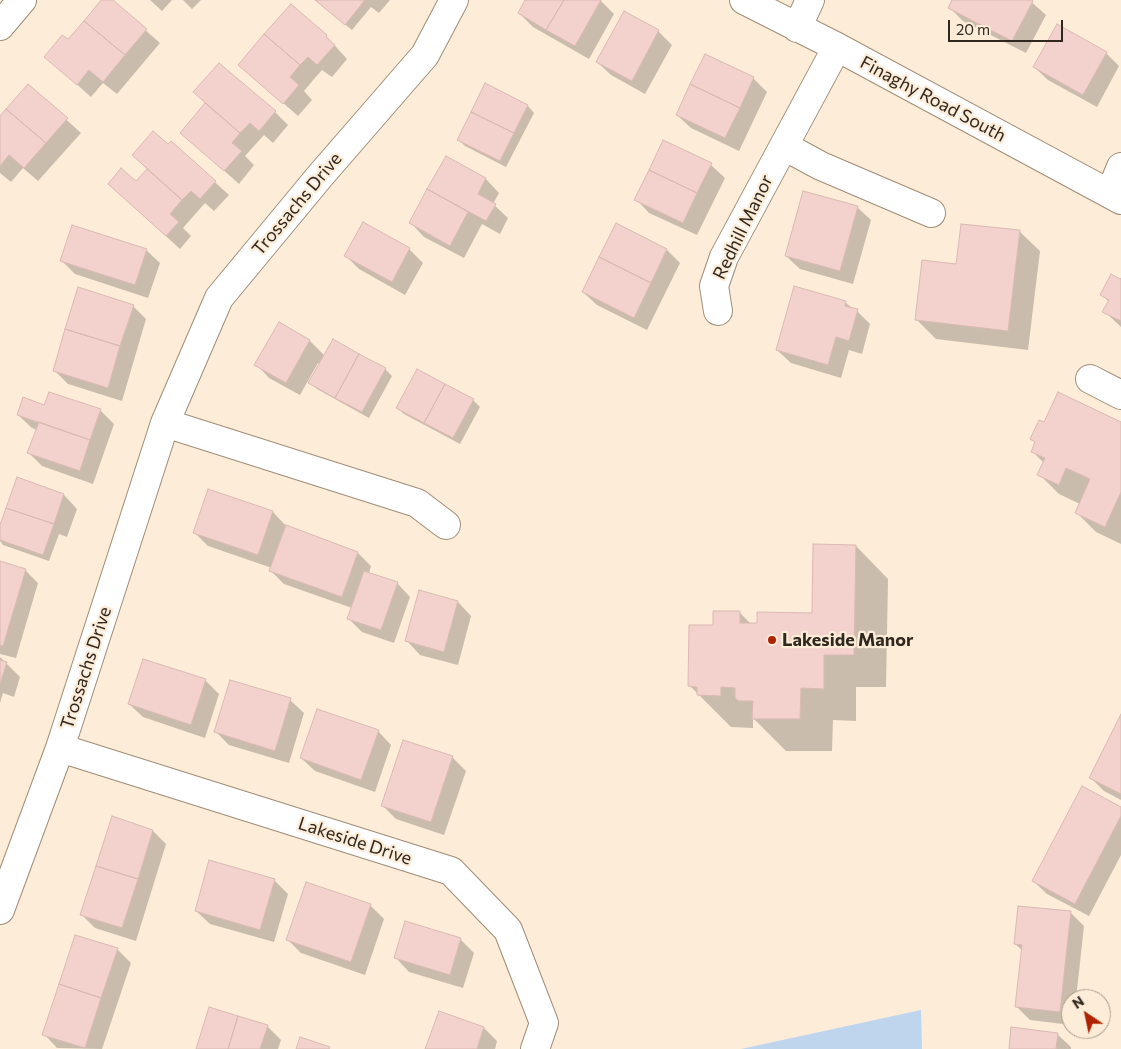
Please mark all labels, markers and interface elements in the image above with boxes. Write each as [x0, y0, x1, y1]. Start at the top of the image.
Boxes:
scale bar [951, 10, 1066, 42]
text: 20 m [956, 20, 990, 38]
street label: Finaghy Road South [856, 51, 1010, 147]
street label: Trossachs Drive [248, 148, 346, 260]
street label: Redhill Manor [708, 171, 778, 283]
street label: Trossachs Drive [56, 604, 116, 732]
place label: Lakeside Manor [782, 629, 913, 651]
marker: Lakeside Manor [766, 634, 778, 646]
street label: Lakeside Drive [295, 812, 415, 870]
north arrow [1061, 989, 1111, 1039]
text: N [1069, 992, 1087, 1012]

